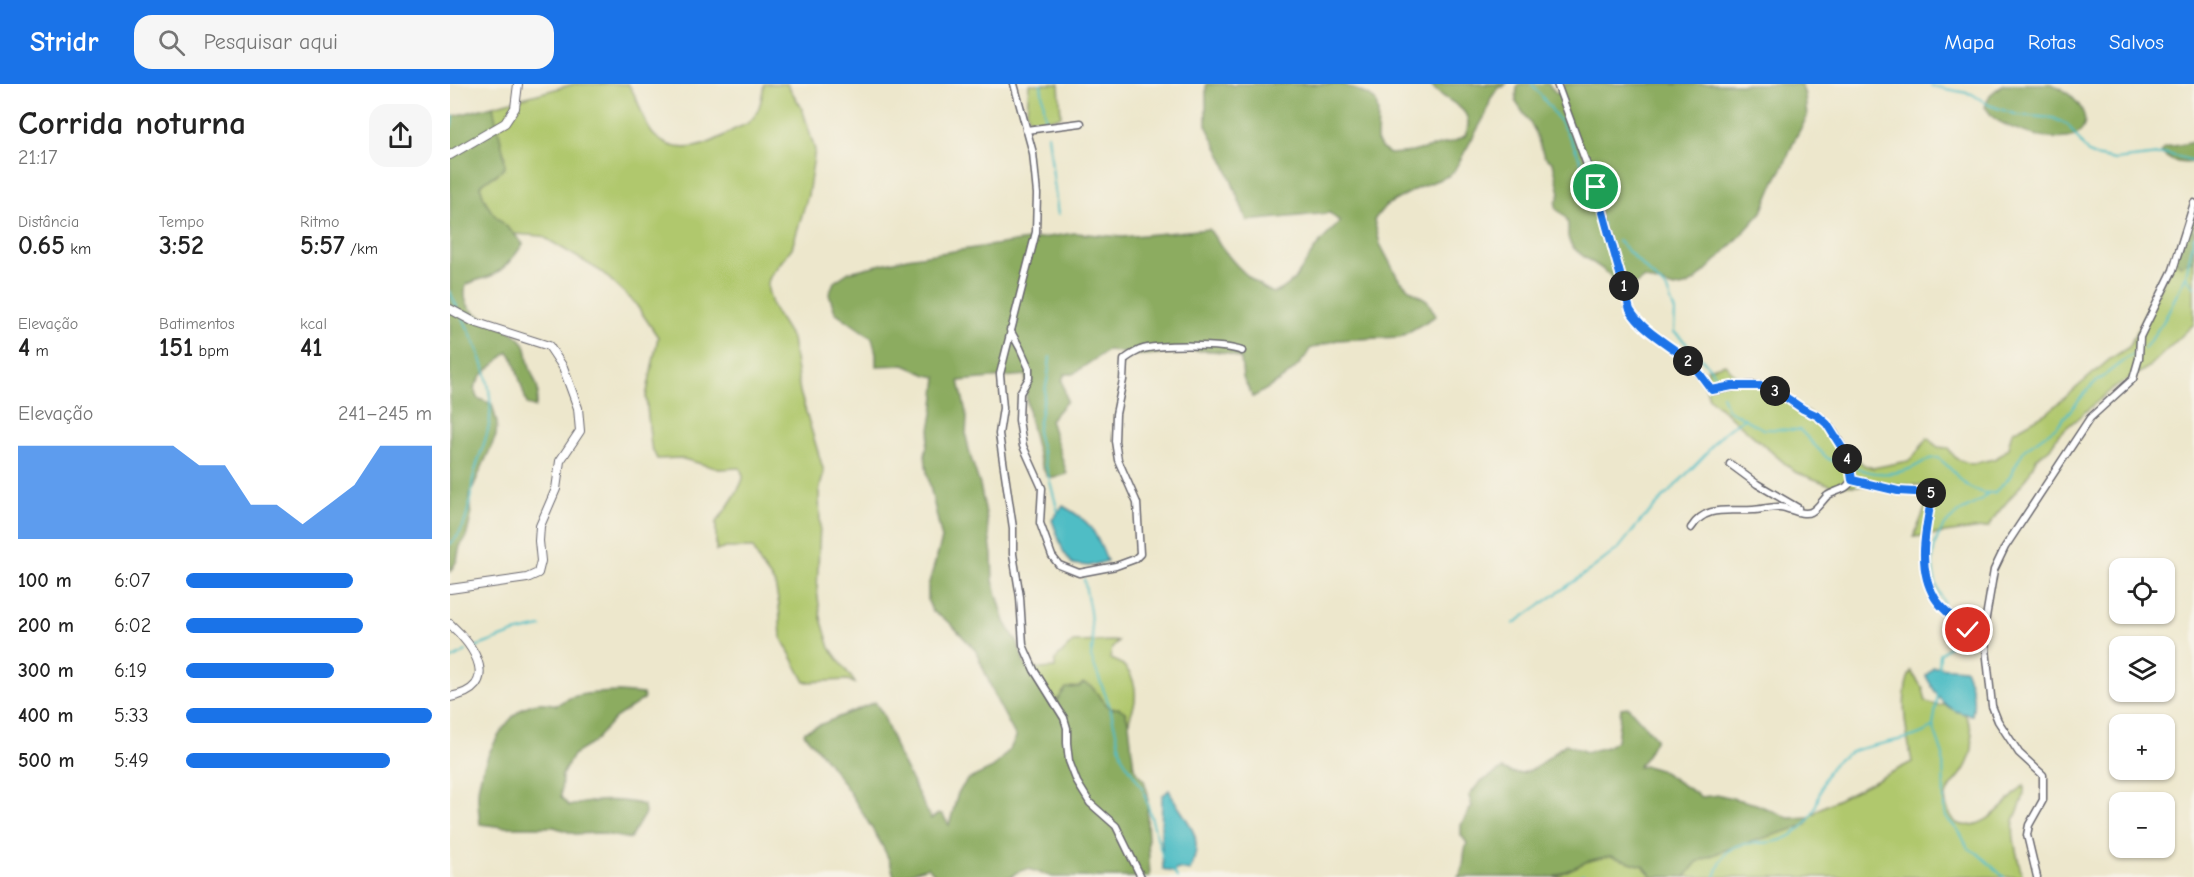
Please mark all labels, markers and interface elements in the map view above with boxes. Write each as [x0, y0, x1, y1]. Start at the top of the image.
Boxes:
search box [134, 15, 554, 69]
text: Stridr [30, 26, 98, 58]
icon: search [155, 26, 188, 59]
text: Pesquisar aqui [203, 29, 338, 55]
text: Mapa [1944, 30, 1995, 54]
text: Rotas [2028, 30, 2076, 54]
text: Salvos [2109, 30, 2164, 54]
text: Corrida noturna [18, 104, 246, 142]
button: share [369, 104, 432, 167]
text: 21:17 [18, 146, 57, 169]
pin [1570, 161, 1621, 212]
icon: arrive [1579, 170, 1612, 203]
text: Distância [18, 213, 79, 231]
text: Tempo [159, 213, 204, 231]
text: Ritmo [300, 213, 339, 231]
text: 0.65 [18, 231, 65, 261]
text: 3:52 [159, 231, 204, 261]
text: 5:57 [300, 231, 345, 261]
text: km [65, 240, 91, 258]
text: /km [345, 240, 378, 258]
pin: 1 [1609, 271, 1639, 301]
text: 1 [1621, 277, 1627, 295]
text: Elevação [18, 315, 78, 333]
text: Batimentos [159, 315, 235, 333]
text: kcal [300, 315, 327, 333]
text: 4 [18, 333, 30, 363]
text: 151 [159, 333, 193, 363]
text: 41 [300, 333, 322, 363]
text: m [30, 342, 49, 360]
text: bpm [193, 342, 229, 360]
pin: 2 [1673, 346, 1703, 376]
text: 2 [1684, 352, 1692, 370]
pin: 3 [1760, 376, 1790, 406]
text: 3 [1771, 382, 1779, 400]
text: Elevação [18, 402, 93, 425]
text: 241–245 m [338, 402, 432, 425]
pin: 4 [1832, 444, 1862, 474]
text: 4 [1843, 450, 1851, 468]
pin: 5 [1916, 478, 1946, 508]
text: 5 [1927, 484, 1935, 502]
map controls [2109, 558, 2175, 858]
button: locate [2109, 558, 2175, 624]
text: 100 m [18, 569, 72, 592]
text: 6:07 [114, 569, 150, 592]
pin [1942, 604, 1993, 655]
icon: check [1951, 613, 1984, 646]
text: 200 m [18, 614, 74, 637]
text: 6:02 [114, 614, 151, 637]
button: layers [2109, 636, 2175, 702]
text: 300 m [18, 659, 74, 682]
text: 6:19 [114, 659, 147, 682]
text: 400 m [18, 704, 73, 727]
text: 5:33 [114, 704, 149, 727]
button: + [2109, 714, 2175, 780]
text: 500 m [18, 749, 75, 772]
text: 5:49 [114, 749, 149, 772]
button: − [2109, 792, 2175, 858]

